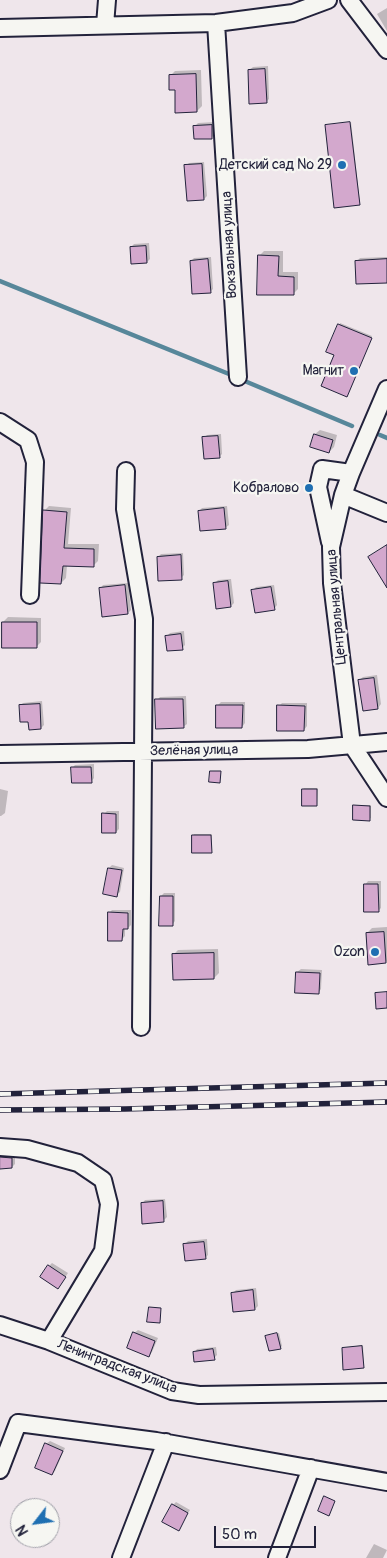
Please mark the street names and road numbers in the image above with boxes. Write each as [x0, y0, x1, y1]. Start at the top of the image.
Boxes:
street label: Вокзальная улица [219, 191, 241, 299]
street label: Центральная улица [324, 549, 350, 665]
street label: Зелёная улица [150, 742, 238, 760]
street label: Ленинградская улица [55, 1336, 179, 1398]

